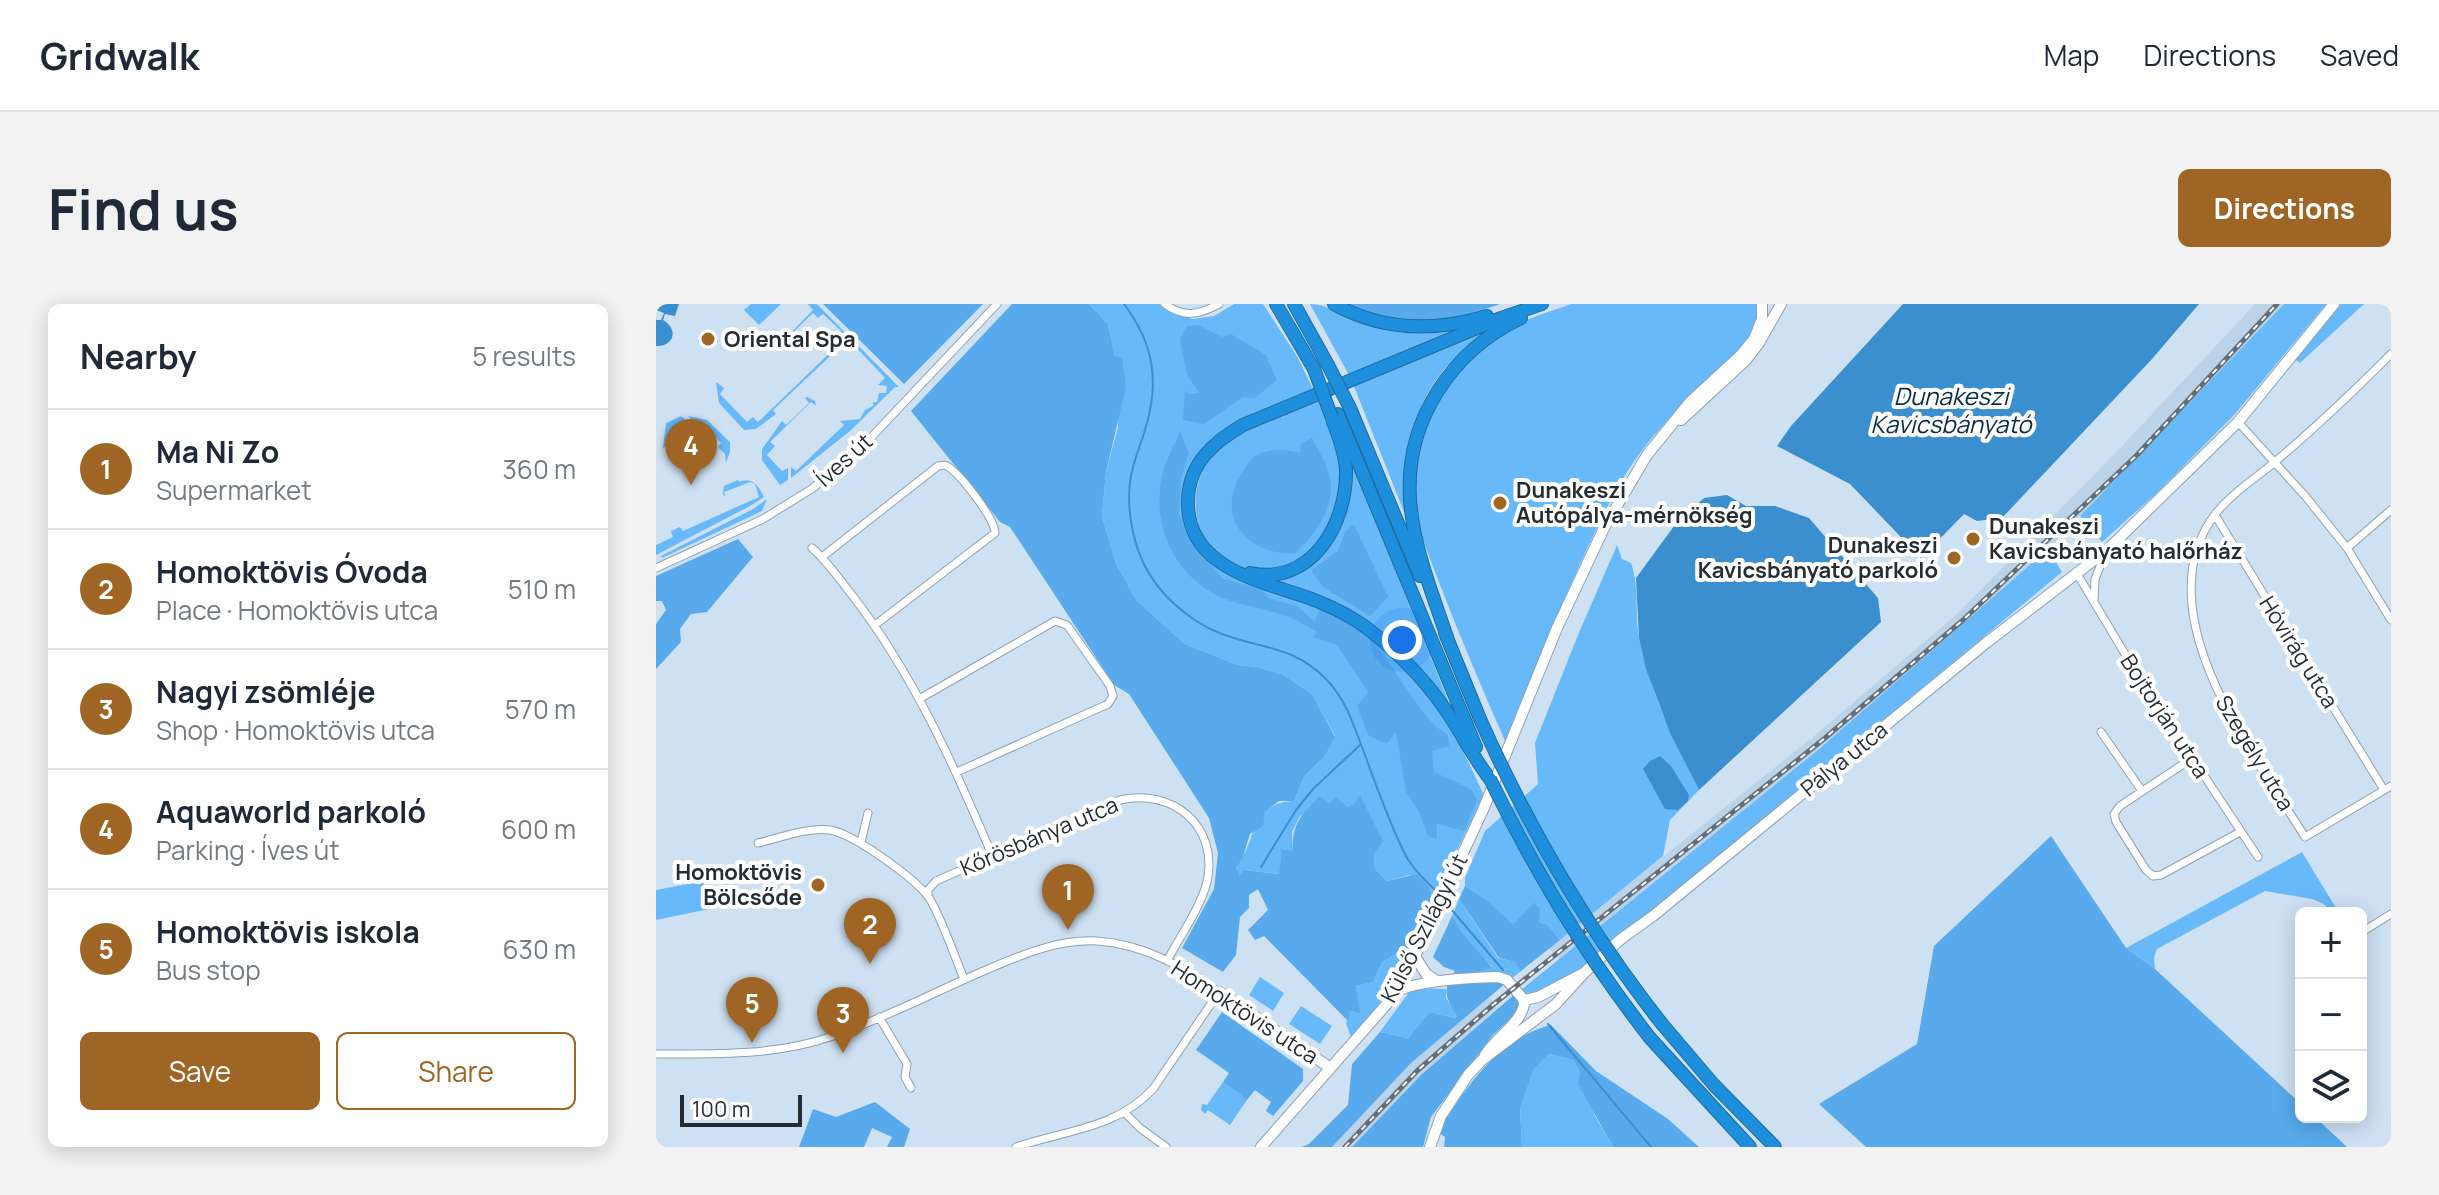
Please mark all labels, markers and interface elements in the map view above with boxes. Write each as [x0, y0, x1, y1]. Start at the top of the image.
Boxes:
text: Gridwalk [40, 29, 199, 81]
text: Map [2044, 36, 2099, 74]
text: Directions [2143, 36, 2276, 74]
text: Saved [2320, 36, 2399, 74]
button: Directions [2178, 169, 2391, 247]
text: Find us [48, 170, 239, 247]
place label: Oriental Spa [724, 324, 856, 354]
marker: Oriental Spa [699, 330, 717, 348]
text: Nearby [80, 333, 196, 379]
text: 5 results [472, 338, 576, 374]
water label: Dunakeszi Kavicsbányató [1871, 379, 2033, 440]
pin: 4 [665, 419, 717, 485]
street label: Íves út [809, 426, 879, 493]
text: Ma Ni Zo [156, 431, 279, 472]
text: 1 [100, 451, 112, 487]
text: 360 m [502, 451, 576, 487]
text: Supermarket [156, 472, 312, 508]
place label: Dunakeszi Autópálya-mérnökség [1516, 475, 1753, 530]
marker: Dunakeszi Autópálya-mérnökség [1491, 494, 1509, 512]
place label: Dunakeszi Kavicsbányató halőrház [1989, 511, 2243, 566]
place label: Dunakeszi Kavicsbányató parkoló [1698, 530, 1938, 585]
marker: Dunakeszi Kavicsbányató halőrház [1964, 530, 1982, 548]
marker: Dunakeszi Kavicsbányató parkoló [1945, 549, 1963, 567]
text: Homoktövis Óvoda [156, 551, 428, 592]
text: 2 [98, 571, 114, 607]
text: 510 m [508, 571, 576, 607]
street label: Hóvirág utca [2253, 590, 2345, 714]
text: Place · Homoktövis utca [156, 592, 438, 628]
your location [1382, 620, 1422, 660]
street label: Bojtorján utca [2114, 648, 2216, 784]
text: Nagyi zsömléje [156, 671, 375, 712]
street label: Szegély utca [2209, 690, 2301, 816]
text: 3 [98, 691, 114, 727]
text: 570 m [505, 691, 576, 727]
text: Shop · Homoktövis utca [156, 712, 435, 748]
street label: Pálya utca [1794, 715, 1894, 803]
street label: Kőrösbánya utca [955, 789, 1123, 883]
text: Aquaworld parkoló [156, 791, 426, 832]
text: 4 [98, 811, 114, 847]
text: 600 m [501, 811, 576, 847]
text: Parking · Íves út [156, 832, 340, 868]
street label: Külső Szilágyi út [1374, 848, 1474, 1008]
place label: Homoktövis Bölcsőde [675, 857, 802, 912]
pin: 1 [1042, 864, 1094, 930]
marker: Homoktövis Bölcsőde [809, 876, 827, 894]
pin: 2 [844, 898, 896, 964]
map controls [2295, 907, 2367, 1123]
button: + [2295, 907, 2367, 979]
text: Homoktövis iskola [156, 911, 420, 952]
text: 5 [98, 931, 114, 967]
text: 630 m [502, 931, 576, 967]
text: Bus stop [156, 952, 261, 988]
street label: Homoktövis utca [1166, 953, 1324, 1071]
pin: 5 [726, 977, 778, 1043]
button: − [2295, 979, 2367, 1051]
pin: 3 [817, 987, 869, 1053]
button: Save [80, 1032, 320, 1110]
button: Share [336, 1032, 576, 1110]
button: layers [2295, 1051, 2367, 1123]
scale bar [680, 1091, 802, 1127]
text: 100 m [692, 1094, 750, 1124]

